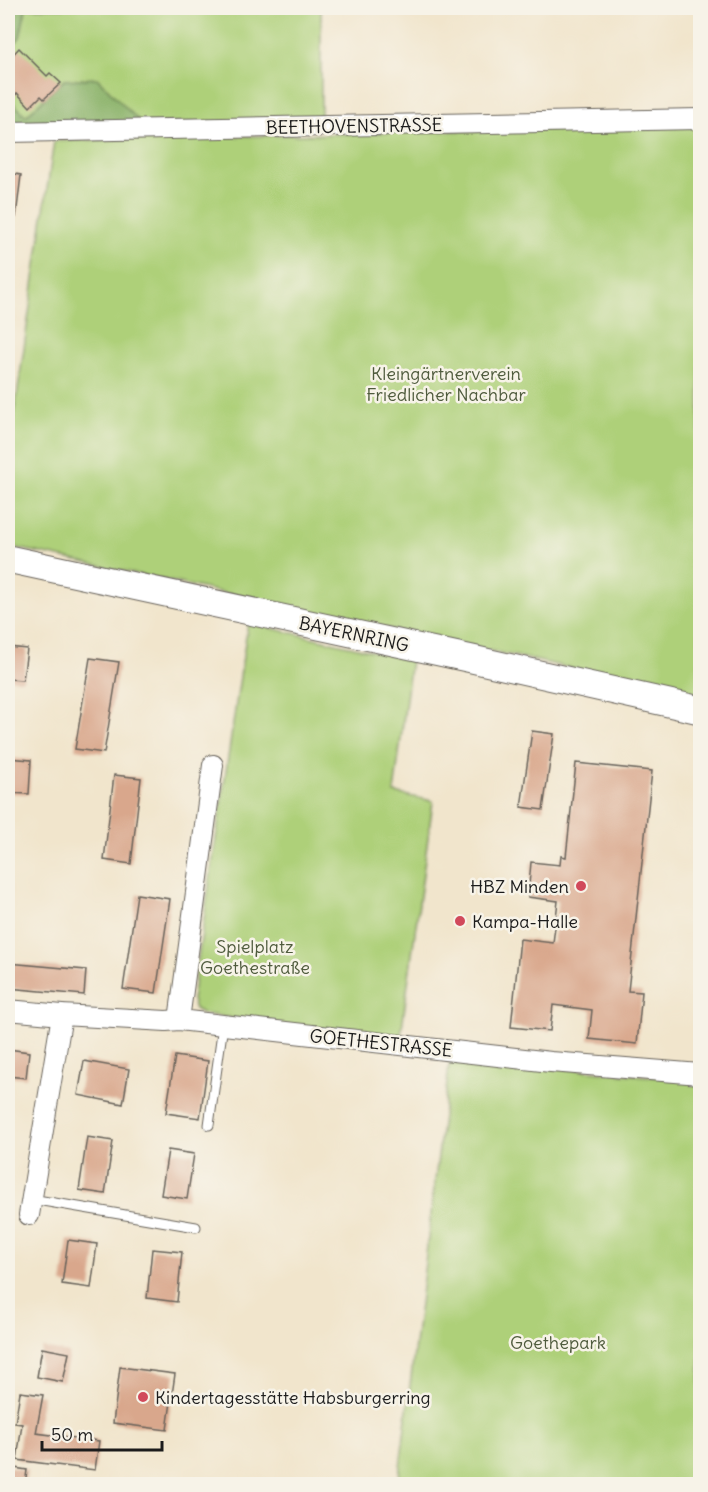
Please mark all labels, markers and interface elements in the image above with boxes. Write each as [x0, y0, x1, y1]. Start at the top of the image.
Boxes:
street label: BEETHOVENSTRASSE [266, 113, 442, 139]
park label: Kleingärtnerverein Friedlicher Nachbar [366, 362, 526, 406]
street label: BAYERNRING [297, 611, 411, 657]
place label: HBZ Minden [470, 875, 569, 898]
marker: HBZ Minden [574, 879, 588, 893]
place label: Kampa-Halle [472, 910, 578, 933]
marker: Kampa-Halle [453, 914, 467, 928]
park label: Spielplatz Goethestraße [200, 935, 310, 979]
street label: GOETHESTRASSE [309, 1024, 453, 1062]
park label: Goethepark [510, 1331, 606, 1354]
place label: Kindertagesstätte Habsburgerring [155, 1386, 431, 1409]
marker: Kindertagesstätte Habsburgerring [136, 1390, 150, 1404]
scale bar [42, 1414, 162, 1452]
text: 50 m [51, 1423, 93, 1446]

